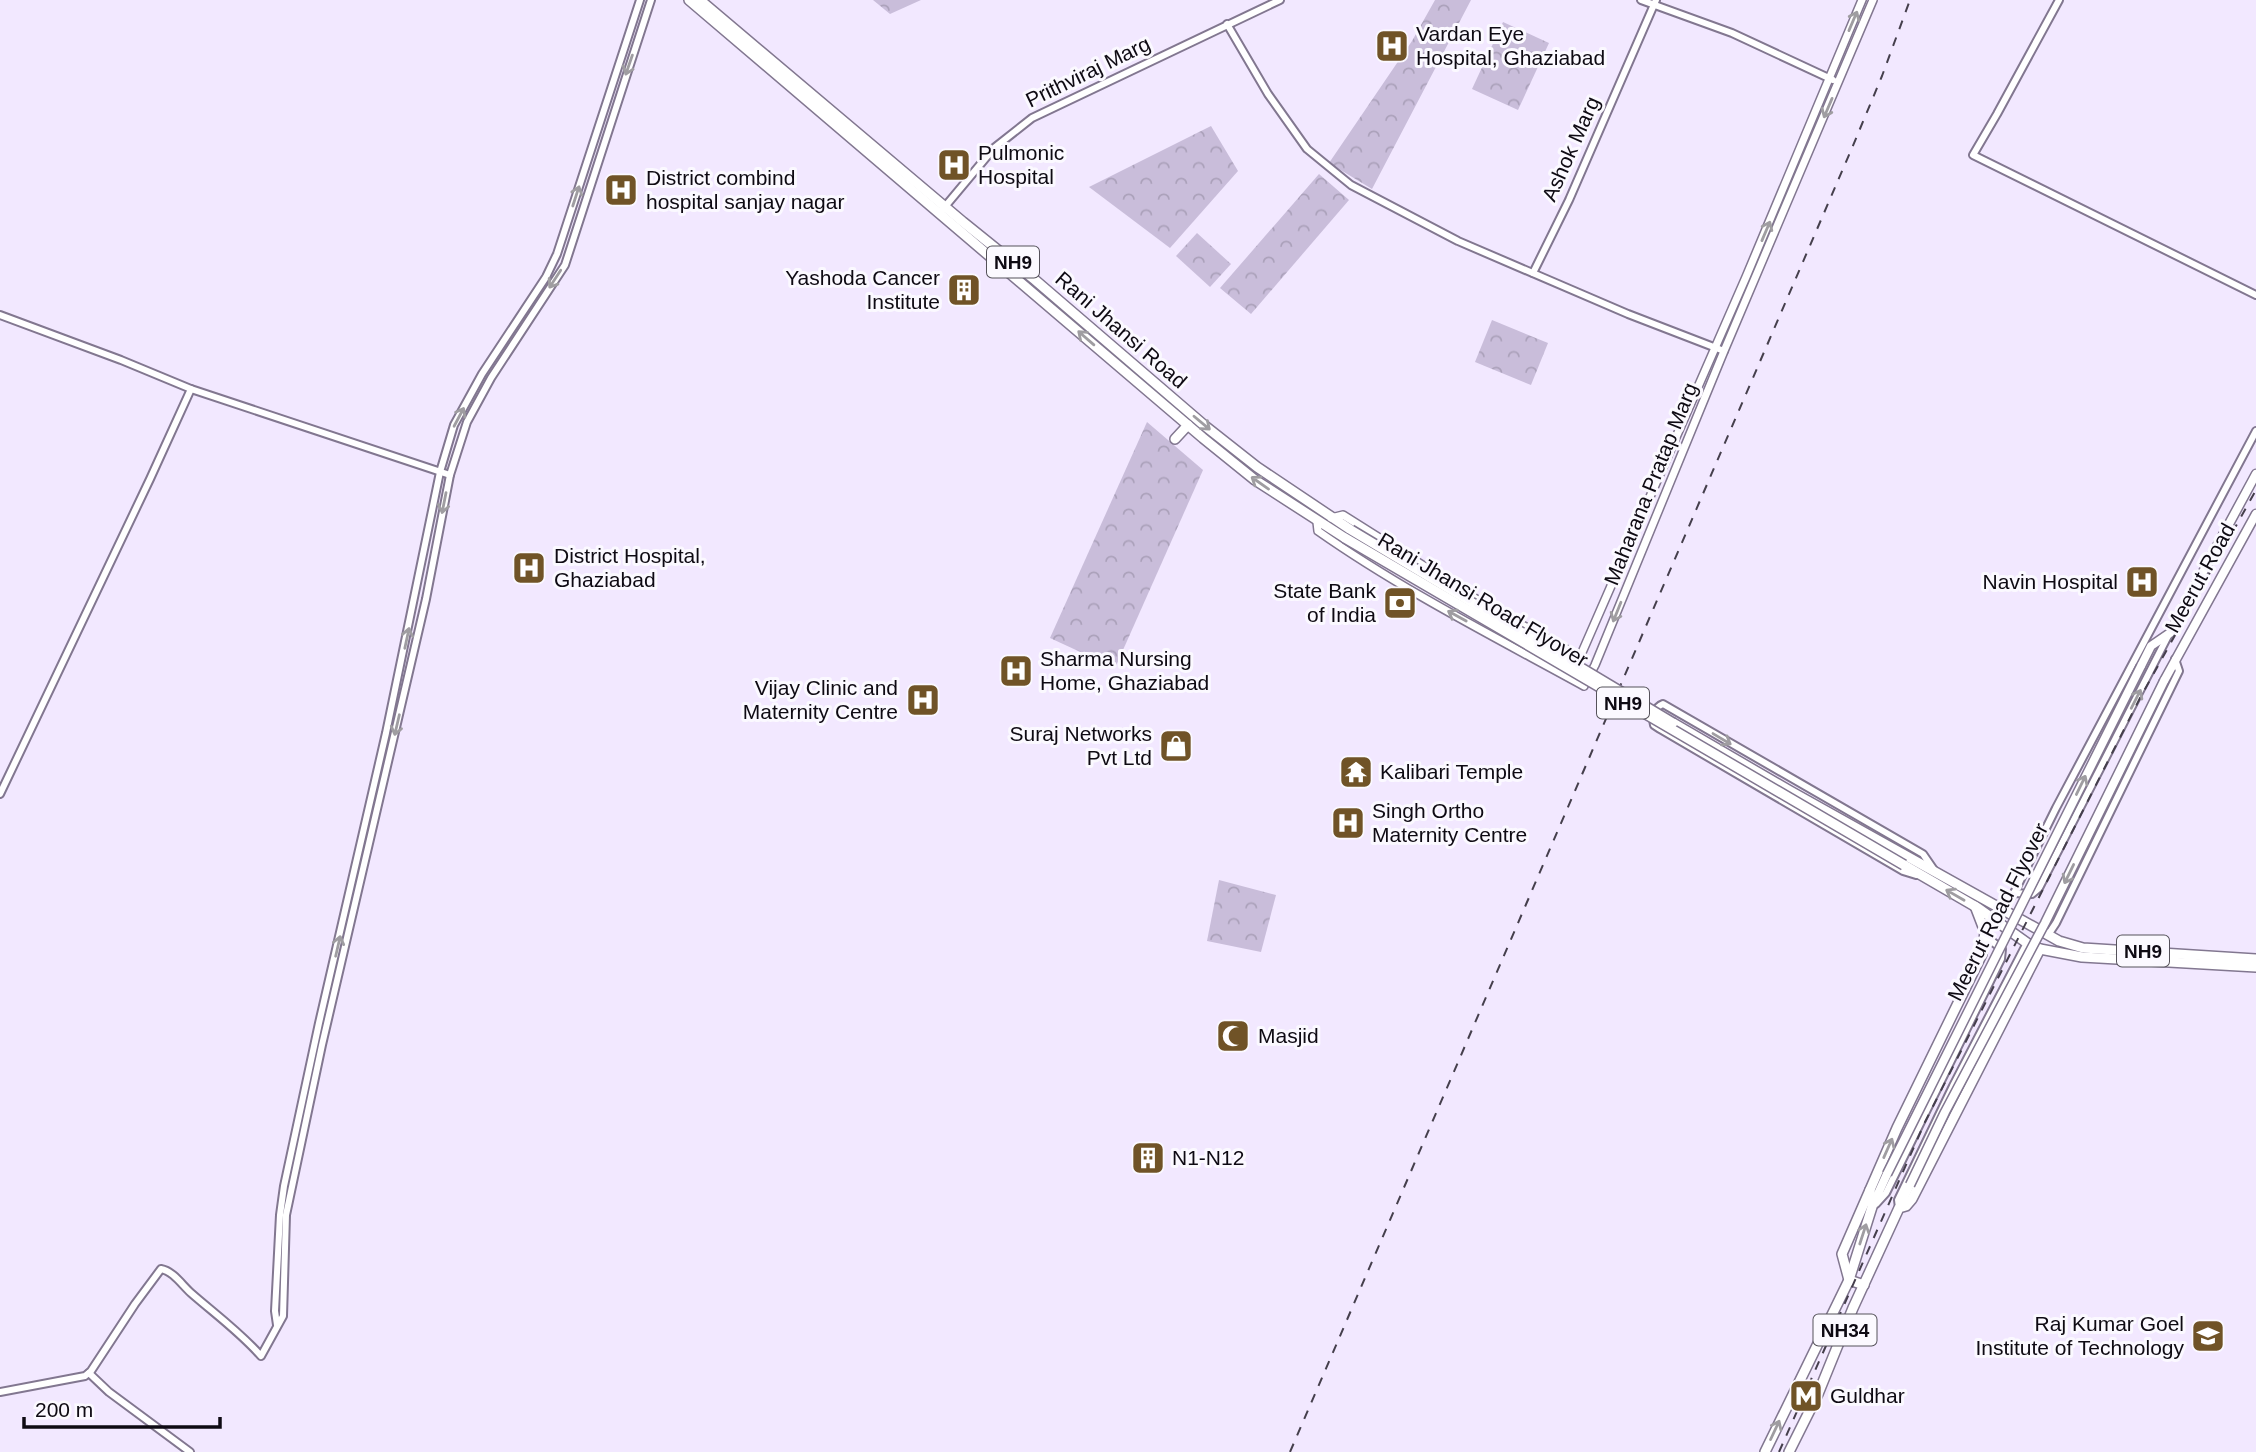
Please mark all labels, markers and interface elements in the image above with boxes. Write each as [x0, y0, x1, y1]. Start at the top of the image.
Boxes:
one-way arrow [1848, 10, 1861, 32]
place label: Vardan Eye Hospital, Ghaziabad [1416, 22, 1605, 69]
hospital icon: Vardan Eye Hospital, Ghaziabad [1373, 27, 1411, 65]
street label: Prithviraj Marg [1022, 32, 1154, 112]
one-way arrow [622, 53, 634, 75]
street label: Ashok Marg [1537, 93, 1604, 205]
one-way arrow [1821, 97, 1834, 118]
place label: Pulmonic Hospital [978, 141, 1064, 188]
hospital icon: Pulmonic Hospital [935, 146, 973, 184]
place label: District combind hospital sanjay nagar [646, 166, 844, 213]
hospital icon: District combind hospital sanjay nagar [602, 171, 640, 209]
one-way arrow [571, 185, 584, 207]
one-way arrow [1760, 220, 1773, 242]
road number: NH9 [987, 246, 1039, 278]
place label: Yashoda Cancer Institute [785, 266, 940, 313]
street label: Rani Jhansi Road [1051, 267, 1191, 393]
one-way arrow [548, 269, 562, 289]
building icon: Yashoda Cancer Institute [945, 271, 983, 309]
one-way arrow [1077, 330, 1095, 346]
street label: Maharana Pratap Marg [1599, 379, 1702, 588]
one-way arrow [452, 407, 466, 428]
one-way arrow [1192, 415, 1210, 431]
one-way arrow [1251, 476, 1270, 491]
one-way arrow [437, 491, 451, 514]
street label: Meerut Road [2160, 519, 2239, 636]
street label: Rani Jhansi Road Flyover [1374, 528, 1592, 671]
place label: District Hospital, Ghaziabad [554, 544, 706, 591]
hospital icon: District Hospital, Ghaziabad [510, 549, 548, 587]
hospital icon: Navin Hospital [2123, 563, 2161, 601]
place label: Navin Hospital [1983, 570, 2118, 593]
place label: State Bank of India [1273, 579, 1376, 626]
bank icon: State Bank of India [1381, 584, 1419, 622]
one-way arrow [1610, 600, 1623, 622]
one-way arrow [1447, 609, 1467, 623]
one-way arrow [400, 627, 414, 650]
place label: Sharma Nursing Home, Ghaziabad [1040, 647, 1209, 694]
hospital icon: Sharma Nursing Home, Ghaziabad [997, 652, 1035, 690]
place label: Vijay Clinic and Maternity Centre [743, 676, 898, 723]
hospital icon: Vijay Clinic and Maternity Centre [904, 681, 942, 719]
road number: NH9 [1597, 688, 1649, 718]
one-way arrow [2130, 689, 2143, 710]
one-way arrow [390, 713, 403, 736]
place label: Suraj Networks Pvt Ltd [1010, 722, 1152, 769]
shop icon: Suraj Networks Pvt Ltd [1157, 727, 1195, 765]
one-way arrow [1712, 732, 1732, 746]
temple icon: Kalibari Temple [1337, 753, 1375, 791]
place label: Kalibari Temple [1380, 760, 1523, 783]
one-way arrow [2075, 775, 2089, 796]
place label: Singh Ortho Maternity Centre [1372, 799, 1527, 846]
hospital icon: Singh Ortho Maternity Centre [1329, 804, 1367, 842]
street label: Meerut Road Flyover [1943, 819, 2052, 1004]
one-way arrow [2062, 863, 2076, 884]
one-way arrow [1946, 888, 1966, 902]
one-way arrow [332, 935, 345, 957]
road number: NH9 [2117, 936, 2169, 967]
mosque icon: Masjid [1214, 1017, 1252, 1055]
place label: Masjid [1258, 1024, 1319, 1047]
one-way arrow [1882, 1138, 1895, 1159]
building icon: N1-N12 [1129, 1139, 1167, 1177]
place label: N1-N12 [1172, 1146, 1244, 1169]
one-way arrow [1858, 1223, 1871, 1245]
place label: Raj Kumar Goel Institute of Technology [1975, 1312, 2184, 1359]
road number: NH34 [1814, 1314, 1876, 1346]
school or university icon: Raj Kumar Goel Institute of Technology [2189, 1317, 2227, 1355]
metro station icon: Guldhar [1787, 1377, 1825, 1415]
place label: Guldhar [1830, 1384, 1905, 1407]
scale bar [24, 1386, 220, 1430]
text: 200 m [35, 1398, 93, 1421]
one-way arrow [1769, 1420, 1782, 1441]

